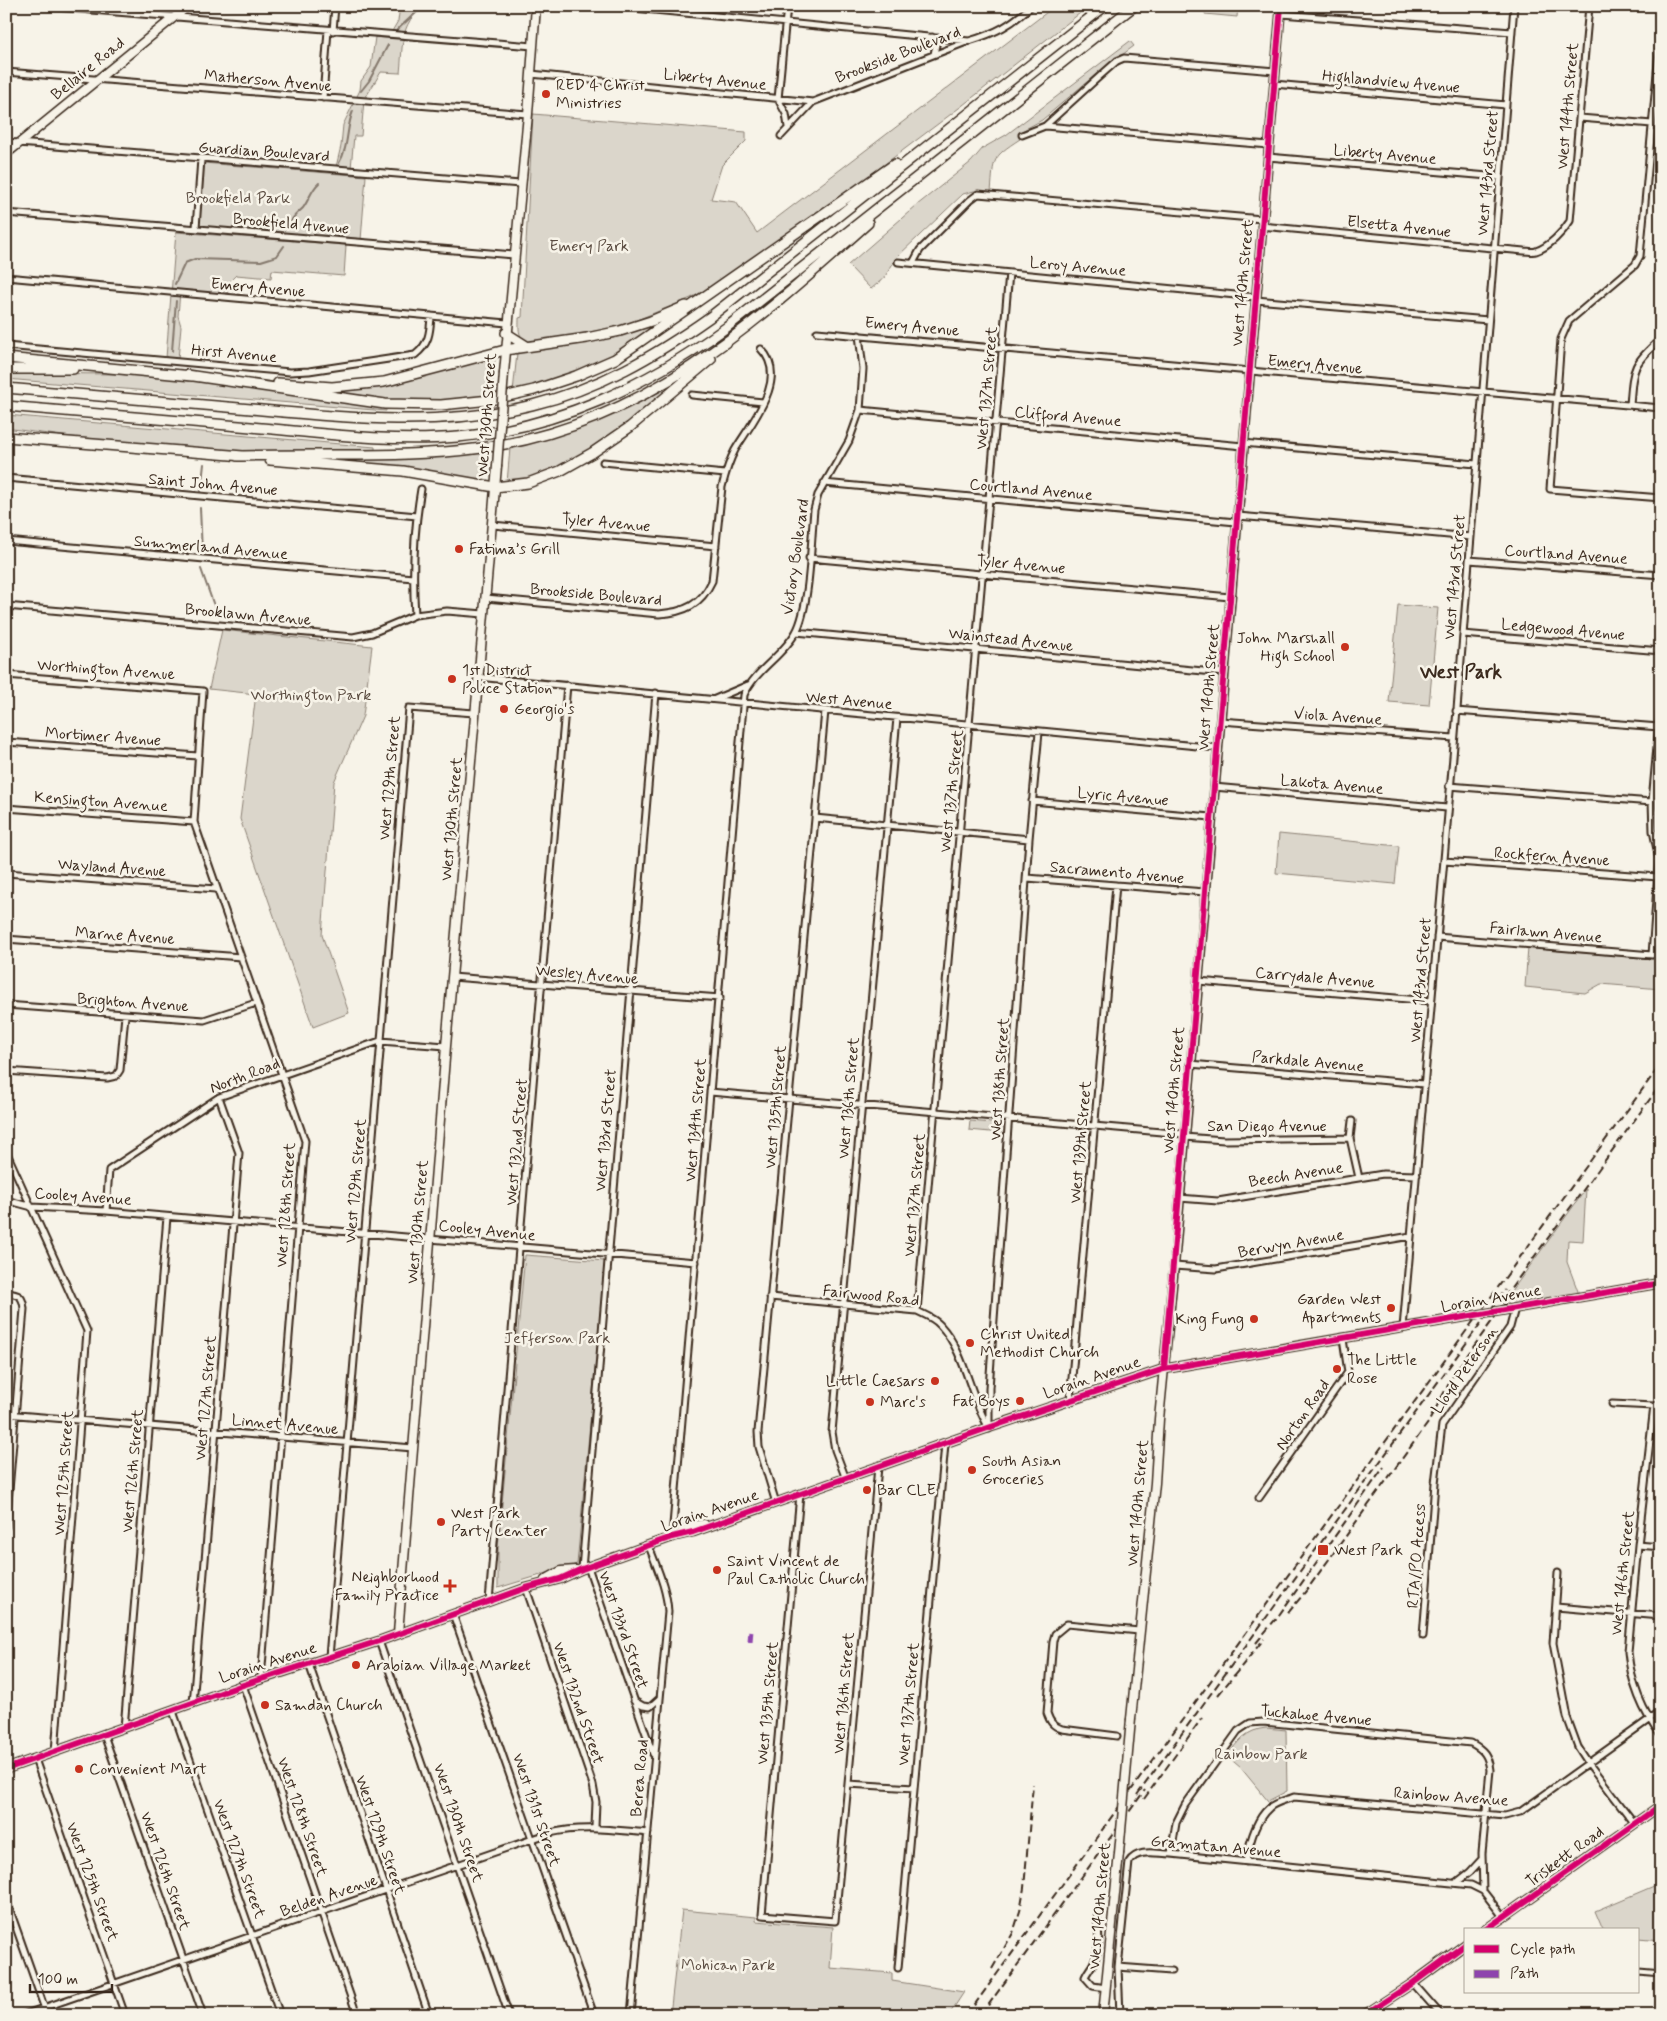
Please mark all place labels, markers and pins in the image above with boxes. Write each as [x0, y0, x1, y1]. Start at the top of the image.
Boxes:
place label: RED 4 Christ Ministries [556, 75, 645, 114]
marker: RED 4 Christ Ministries [540, 88, 552, 100]
place label: Fatima’s Grill [469, 539, 560, 560]
marker: Fatima’s Grill [453, 543, 465, 555]
place label: John Marshall High School [1236, 628, 1335, 668]
marker: John Marshall High School [1339, 641, 1351, 653]
place label: 1st District Police Station [462, 660, 552, 699]
marker: 1st District Police Station [446, 673, 458, 685]
place label: Georgio's [514, 699, 575, 721]
marker: Georgio's [498, 703, 510, 715]
place label: Garden West Apartments [1297, 1289, 1381, 1329]
marker: Garden West Apartments [1385, 1302, 1397, 1314]
place label: King Fung [1175, 1309, 1244, 1331]
marker: King Fung [1248, 1313, 1260, 1325]
place label: Christ United Methodist Church [980, 1324, 1099, 1363]
marker: Christ United Methodist Church [964, 1337, 976, 1349]
place label: The Little Rose [1347, 1350, 1417, 1389]
marker: The Little Rose [1331, 1363, 1343, 1375]
place label: Little Caesars [826, 1371, 925, 1392]
marker: Little Caesars [929, 1375, 941, 1387]
place label: Fat Boys [952, 1391, 1010, 1412]
place label: Marc's [880, 1392, 926, 1413]
marker: Fat Boys [1014, 1395, 1026, 1407]
marker: Marc's [864, 1396, 876, 1408]
place label: South Asian Groceries [982, 1451, 1061, 1490]
marker: South Asian Groceries [966, 1464, 978, 1476]
place label: Bar CLE [877, 1480, 936, 1501]
marker: Bar CLE [861, 1484, 873, 1496]
place label: West Park Party Center [451, 1503, 547, 1542]
marker: West Park Party Center [435, 1516, 447, 1528]
place label: West Park [1334, 1540, 1403, 1561]
marker: West Park [1316, 1543, 1330, 1557]
place label: Saint Vincent de Paul Catholic Church [727, 1551, 865, 1590]
marker: Saint Vincent de Paul Catholic Church [711, 1564, 723, 1576]
place label: Neighborhood Family Practice [335, 1567, 439, 1606]
marker: Neighborhood Family Practice [443, 1579, 457, 1593]
place label: Arabian Village Market [366, 1655, 531, 1676]
marker: Arabian Village Market [350, 1659, 362, 1671]
place label: Samdan Church [275, 1695, 383, 1716]
marker: Samdan Church [259, 1699, 271, 1711]
place label: Convenient Mart [89, 1759, 207, 1780]
marker: Convenient Mart [73, 1763, 85, 1775]

